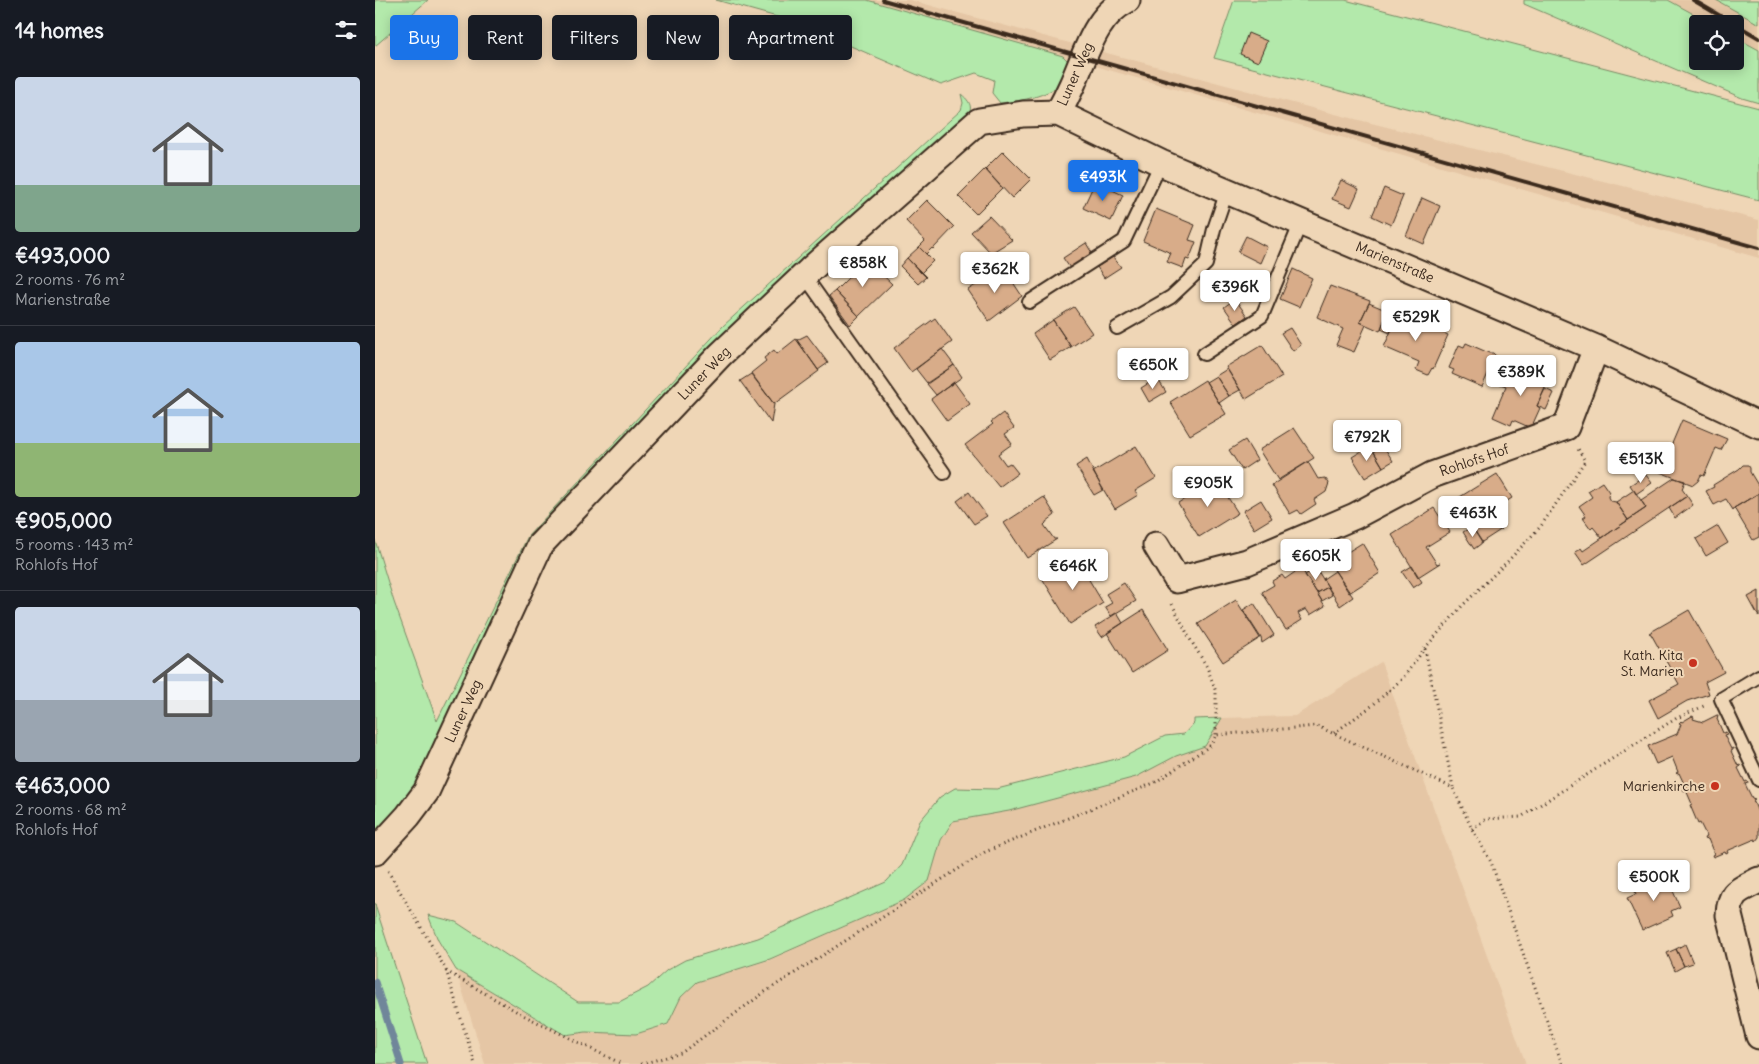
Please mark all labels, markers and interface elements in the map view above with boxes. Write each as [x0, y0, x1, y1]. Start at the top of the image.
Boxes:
chip: Buy [390, 15, 458, 60]
chip: Rent [468, 15, 542, 60]
chip: Filters [552, 15, 637, 60]
chip: New [647, 15, 719, 60]
chip: Apartment [729, 15, 852, 60]
map controls [1689, 15, 1744, 70]
button: locate [1689, 15, 1744, 70]
icon: filters [332, 16, 360, 44]
text: 14 homes [15, 17, 104, 44]
street label: Luner Weg [1053, 39, 1097, 109]
icon: home [143, 109, 233, 199]
pin: €493K [1068, 160, 1138, 202]
text: €493K [1079, 166, 1127, 186]
street label: Marienstraße [1353, 237, 1437, 287]
text: €493,000 [15, 242, 110, 269]
pin: €858K [828, 246, 898, 288]
text: €858K [839, 252, 887, 272]
pin: €362K [960, 252, 1030, 294]
text: €362K [971, 258, 1019, 278]
text: 2 rooms · 76 m² [15, 269, 125, 289]
pin: €396K [1200, 270, 1270, 312]
text: €396K [1211, 276, 1259, 296]
text: Marienstraße [15, 289, 111, 309]
pin: €529K [1381, 300, 1451, 342]
text: €529K [1392, 306, 1440, 326]
street label: Luner Weg [674, 342, 734, 404]
pin: €650K [1118, 348, 1188, 390]
text: €650K [1128, 354, 1178, 374]
pin: €389K [1486, 354, 1556, 397]
text: €389K [1497, 361, 1545, 381]
icon: home [143, 375, 233, 465]
pin: €792K [1332, 420, 1402, 462]
text: €792K [1344, 426, 1390, 446]
street label: Rohlofs Hof [1437, 440, 1512, 480]
pin: €513K [1606, 442, 1676, 484]
text: €513K [1619, 448, 1663, 468]
pin: €905K [1173, 466, 1243, 508]
text: €905K [1183, 472, 1233, 492]
pin: €463K [1438, 496, 1508, 538]
text: €463K [1449, 502, 1497, 522]
text: €905,000 [15, 507, 112, 534]
text: 5 rooms · 143 m² [15, 534, 133, 554]
pin: €605K [1281, 538, 1351, 581]
text: €605K [1291, 545, 1341, 565]
pin: €646K [1038, 548, 1108, 591]
text: Rohlofs Hof [15, 554, 98, 574]
text: €646K [1049, 555, 1097, 575]
icon: home [143, 640, 233, 730]
place label: Kath. Kita St. Marien [1621, 646, 1683, 680]
marker: Kath. Kita St. Marien [1687, 657, 1699, 669]
street label: Luner Weg [440, 676, 486, 746]
text: €463,000 [15, 772, 110, 799]
place label: Marienkirche [1623, 777, 1705, 795]
marker: Marienkirche [1709, 780, 1721, 792]
text: 2 rooms · 68 m² [15, 799, 127, 819]
text: Rohlofs Hof [15, 819, 98, 839]
pin: €500K [1619, 860, 1689, 902]
text: €500K [1629, 866, 1679, 886]

